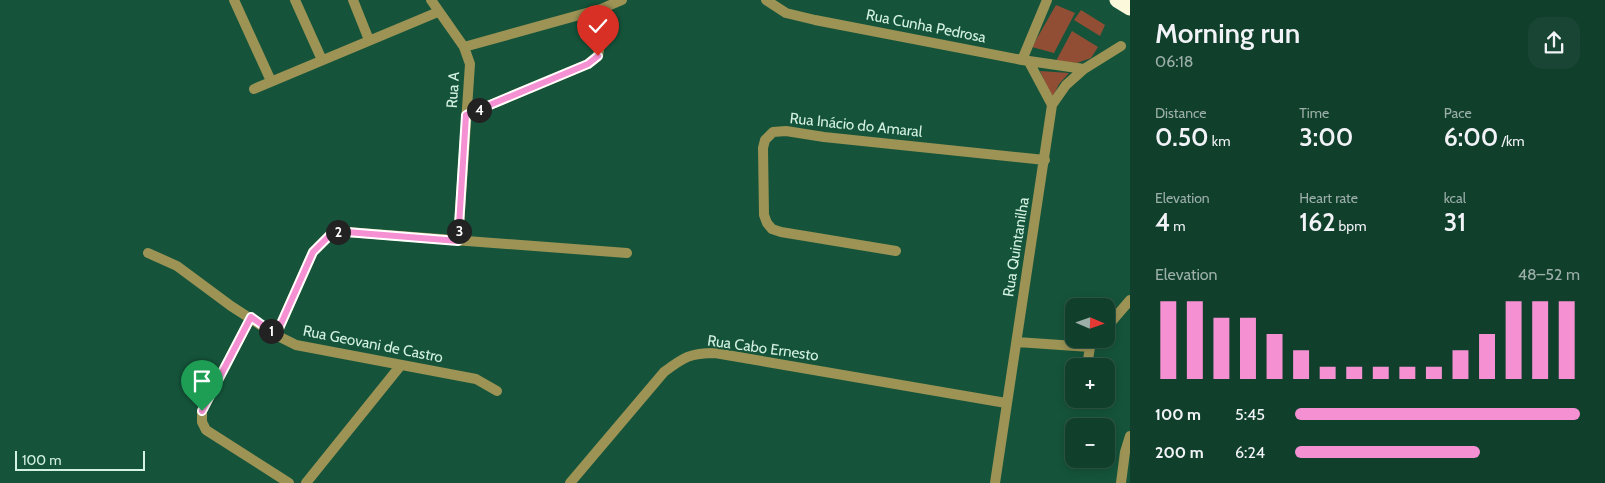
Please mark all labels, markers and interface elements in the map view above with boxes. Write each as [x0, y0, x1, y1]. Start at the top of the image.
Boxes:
pin [577, 5, 619, 56]
street label: Rua Cunha Pedrosa [864, 6, 988, 47]
icon: check [584, 12, 612, 40]
text: Morning run [1155, 16, 1300, 50]
button: share [1528, 17, 1580, 69]
text: 06:18 [1155, 52, 1194, 71]
street label: Rua A [443, 70, 463, 109]
pin: 4 [466, 98, 492, 122]
text: 4 [475, 101, 484, 119]
text: Distance [1155, 104, 1207, 122]
text: Time [1299, 104, 1329, 122]
text: Pace [1444, 104, 1472, 122]
street label: Rua Inácio do Amaral [789, 109, 924, 141]
text: 0.50 [1155, 122, 1209, 152]
text: 3:00 [1299, 122, 1353, 152]
text: 6:00 [1444, 122, 1498, 152]
text: km [1209, 132, 1230, 150]
text: /km [1498, 132, 1525, 150]
text: Elevation [1155, 189, 1210, 207]
text: Heart rate [1299, 189, 1358, 207]
text: kcal [1444, 189, 1466, 207]
street label: Rua Quintanilha [999, 195, 1033, 298]
text: 4 [1155, 207, 1170, 237]
text: 162 [1299, 207, 1335, 237]
text: 31 [1444, 207, 1466, 237]
text: m [1170, 217, 1186, 235]
text: bpm [1335, 217, 1366, 235]
pin: 3 [446, 218, 472, 244]
pin: 2 [326, 220, 350, 244]
text: 3 [456, 222, 463, 240]
text: 2 [335, 223, 342, 241]
text: Elevation [1155, 265, 1218, 284]
text: 48–52 m [1518, 265, 1580, 284]
north arrow [1065, 298, 1115, 348]
map controls [1065, 298, 1115, 468]
pin: 1 [258, 318, 284, 344]
text: 1 [269, 322, 274, 340]
street label: Rua Geovani de Castro [301, 322, 445, 366]
street label: Rua Cabo Ernesto [706, 331, 820, 365]
button: + [1065, 358, 1115, 408]
pin [181, 360, 223, 411]
icon: arrive [188, 367, 216, 395]
text: 100 m [1155, 405, 1201, 424]
text: 5:45 [1235, 405, 1265, 424]
button: − [1065, 418, 1115, 468]
text: 200 m [1155, 443, 1204, 462]
text: 6:24 [1235, 443, 1265, 462]
scale bar [15, 448, 145, 471]
text: 100 m [22, 451, 62, 469]

